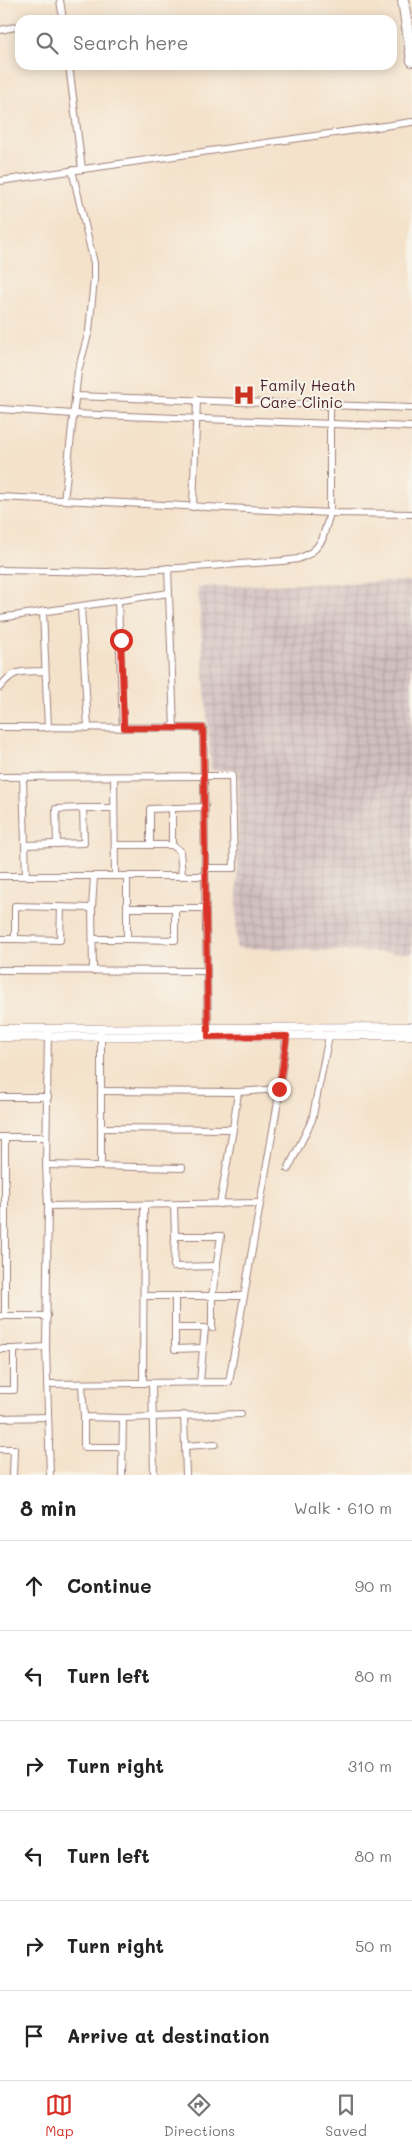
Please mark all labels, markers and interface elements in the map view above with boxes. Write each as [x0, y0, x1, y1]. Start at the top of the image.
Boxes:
search box [15, 15, 397, 70]
icon: search [33, 29, 61, 57]
text: Search here [73, 30, 189, 55]
place label: Family Heath Care Clinic [260, 375, 355, 412]
hospital icon: Family Heath Care Clinic [231, 382, 257, 408]
route start [110, 629, 133, 652]
route end [268, 1078, 291, 1101]
text: 8 min [20, 1494, 76, 1521]
text: Walk · 610 m [294, 1497, 392, 1518]
icon: ahead [20, 1572, 48, 1600]
text: Continue [67, 1573, 152, 1598]
text: 90 m [355, 1575, 392, 1596]
icon: left [20, 1662, 48, 1690]
text: Turn left [67, 1663, 150, 1688]
text: 80 m [355, 1665, 392, 1686]
icon: right [20, 1752, 48, 1780]
text: Turn right [67, 1753, 164, 1778]
text: 310 m [348, 1755, 392, 1776]
icon: left [20, 1842, 48, 1870]
text: Turn left [67, 1843, 150, 1868]
text: 80 m [355, 1845, 392, 1866]
icon: right [20, 1932, 48, 1960]
text: Turn right [67, 1933, 164, 1958]
text: 50 m [355, 1935, 392, 1956]
icon: arrive [20, 2022, 48, 2050]
text: Arrive at destination [67, 2023, 270, 2048]
tab: Map [45, 2091, 74, 2140]
tab: Directions [164, 2091, 235, 2140]
tab: Saved [325, 2091, 367, 2140]

